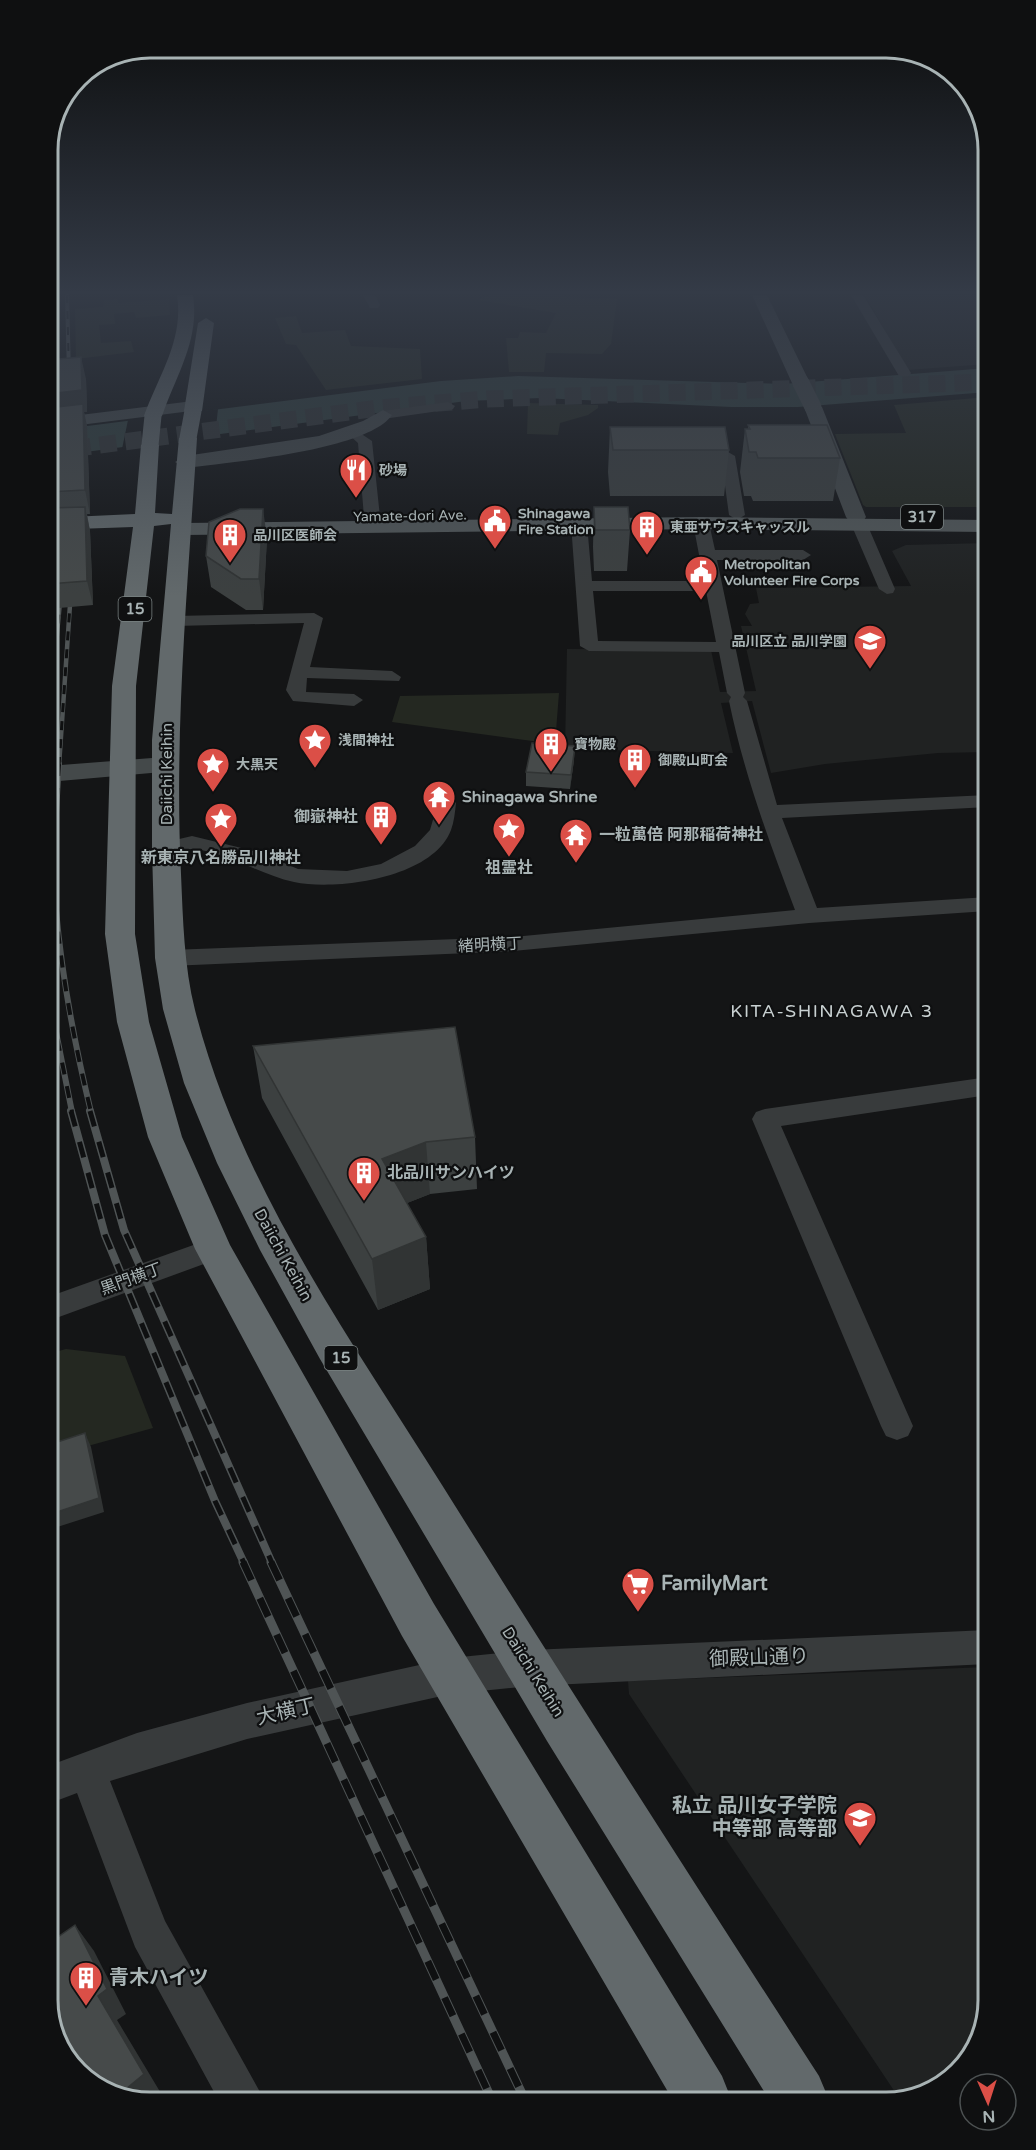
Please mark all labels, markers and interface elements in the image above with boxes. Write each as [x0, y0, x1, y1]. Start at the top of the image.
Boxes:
restaurant icon: 砂場 [338, 452, 374, 499]
place label: 砂場 [379, 462, 407, 479]
public building icon: Shinagawa Fire Station [477, 503, 513, 550]
place label: Shinagawa Fire Station [518, 505, 594, 538]
road number: 317 [901, 505, 943, 529]
street label: Yamate-dori Ave. [353, 507, 467, 525]
building icon: 東亜サウスキャッスル [629, 509, 665, 556]
building icon: 品川区医師会 [212, 517, 248, 564]
place label: 東亜サウスキャッスル [670, 519, 810, 536]
place label: 品川区医師会 [253, 527, 337, 544]
public building icon: Metropolitan Volunteer Fire Corps [683, 554, 719, 601]
place label: Metropolitan Volunteer Fire Corps [724, 556, 860, 589]
road number: 15 [118, 597, 152, 621]
school or university icon: 品川区立 品川学園 [852, 623, 888, 670]
place label: 品川区立 品川学園 [731, 633, 847, 650]
place icon: 浅間神社 [297, 722, 333, 769]
street label: Daiichi Keihin [157, 723, 177, 825]
building icon: 寶物殿 [533, 726, 569, 773]
place label: 浅間神社 [338, 732, 394, 749]
place label: 寶物殿 [574, 736, 616, 753]
building icon: 御殿山町会 [617, 742, 653, 789]
place icon: 大黒天 [195, 746, 231, 793]
place label: 御殿山町会 [658, 752, 728, 769]
place label: 大黒天 [236, 756, 278, 773]
temple icon: Shinagawa Shrine [421, 779, 457, 826]
place label: Shinagawa Shrine [462, 787, 597, 807]
building icon: 御嶽神社 [363, 799, 399, 846]
place icon: 新東京八名勝品川神社 [203, 801, 239, 848]
place label: 御嶽神社 [294, 807, 358, 827]
place icon: 祖霊社 [491, 811, 527, 858]
temple icon: 一粒萬倍 阿那稲荷神社 [558, 817, 594, 864]
place label: 一粒萬倍 阿那稲荷神社 [599, 825, 763, 845]
place label: 新東京八名勝品川神社 [141, 848, 301, 868]
place label: 祖霊社 [485, 858, 533, 878]
street label: 緒明横丁 [458, 933, 522, 957]
district label: KITA-SHINAGAWA 3 [730, 1000, 934, 1022]
building icon: 北品川サンハイツ [346, 1155, 382, 1202]
place label: 北品川サンハイツ [387, 1163, 515, 1183]
street label: Daiichi Keihin [249, 1205, 317, 1305]
street label: 黒門横丁 [98, 1259, 164, 1299]
road number: 15 [324, 1346, 358, 1370]
supermarket icon: FamilyMart [620, 1566, 656, 1613]
place label: FamilyMart [661, 1572, 768, 1596]
street label: Daiichi Keihin [497, 1623, 569, 1721]
street label: 御殿山通り [709, 1644, 809, 1672]
street label: 大横丁 [254, 1694, 318, 1730]
place label: 私立 品川女子学院 中等部 高等部 [672, 1794, 837, 1841]
school or university icon: 私立 品川女子学院 中等部 高等部 [842, 1800, 878, 1847]
building icon: 青木ハイツ [68, 1960, 104, 2007]
place label: 青木ハイツ [109, 1966, 209, 1990]
north arrow [958, 2072, 1018, 2132]
text: N [982, 2106, 996, 2126]

